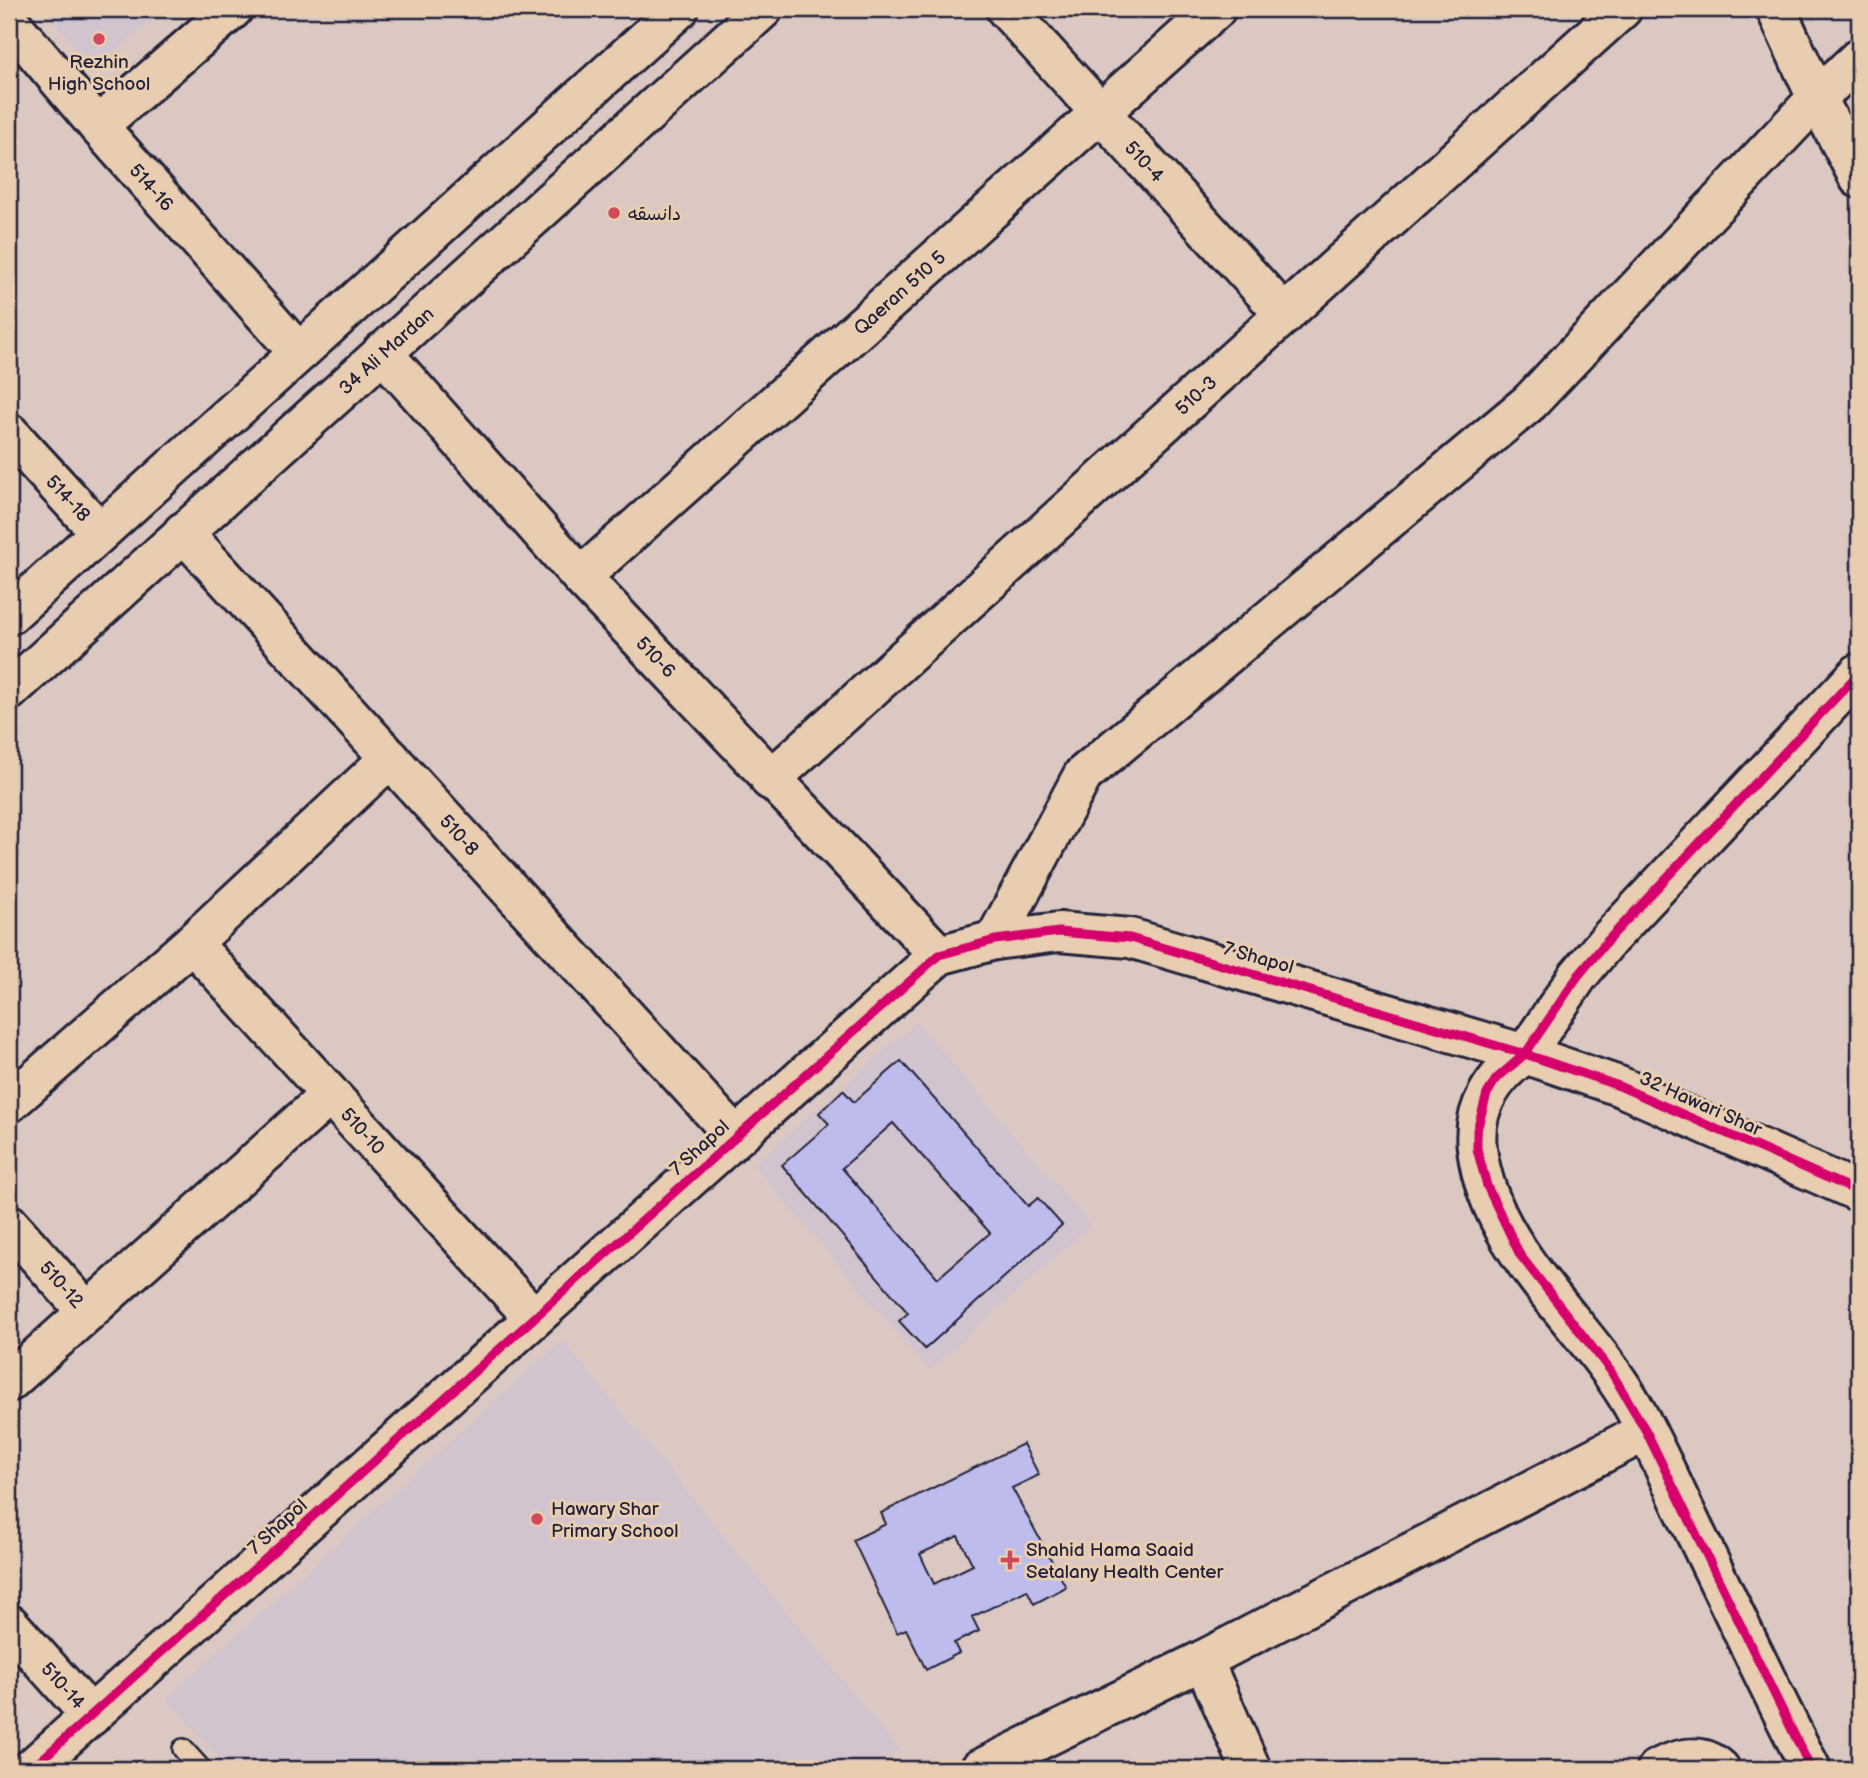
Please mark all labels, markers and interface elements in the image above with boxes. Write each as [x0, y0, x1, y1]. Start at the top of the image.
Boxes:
marker: Rezhin High School [91, 31, 107, 47]
place label: Rezhin High School [48, 51, 150, 96]
street label: 510-4 [1119, 137, 1169, 188]
street label: 514-16 [124, 159, 178, 216]
place label: دانسقه [628, 203, 681, 226]
marker: دانسقه [606, 205, 622, 221]
street label: Qaeran 510 5 [850, 246, 951, 340]
street label: 34 Ali Mardan [335, 303, 439, 400]
street label: 510-3 [1171, 371, 1222, 421]
street label: 514-18 [40, 471, 95, 527]
street label: 510-6 [630, 632, 680, 683]
street label: 510-8 [434, 810, 483, 861]
street label: 7 Shapol [1221, 937, 1296, 979]
street label: 32 Hawari Shar [1636, 1067, 1766, 1142]
street label: 510-10 [335, 1104, 389, 1160]
street label: 7 Shapol [666, 1116, 734, 1181]
street label: 510-12 [34, 1257, 88, 1314]
street label: 7 Shapol [244, 1495, 312, 1560]
place label: Hawary Shar Primary School [551, 1498, 679, 1543]
marker: Hawary Shar Primary School [529, 1511, 545, 1527]
place label: Shahid Hama Saaid Setalany Health Center [1026, 1539, 1224, 1584]
marker: Shahid Hama Saaid Setalany Health Center [1000, 1550, 1020, 1570]
street label: 510-14 [35, 1658, 90, 1715]

